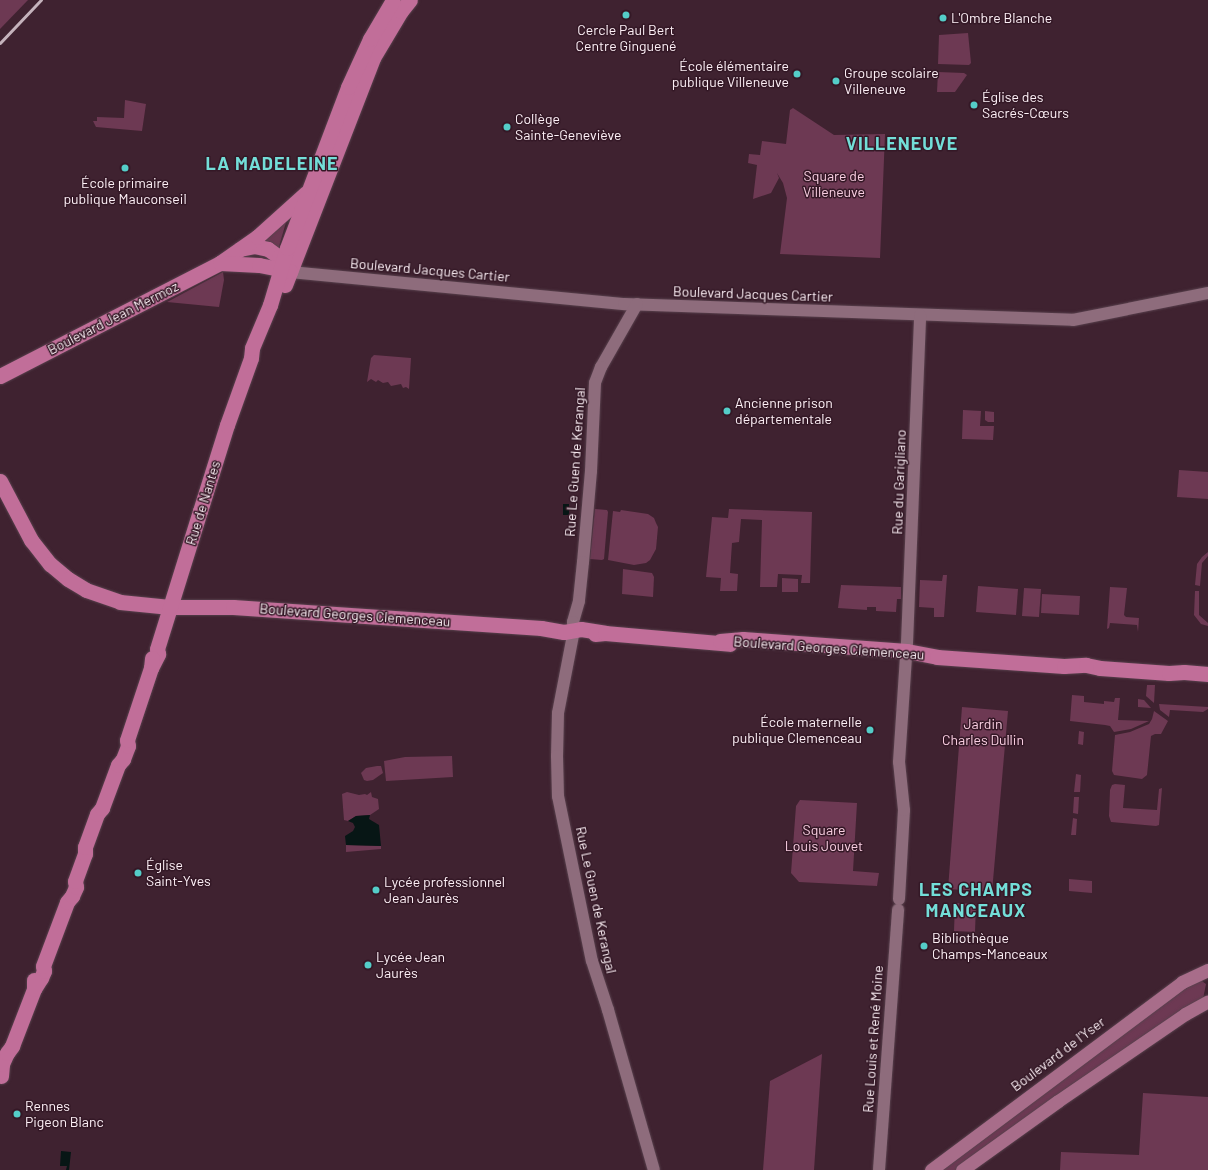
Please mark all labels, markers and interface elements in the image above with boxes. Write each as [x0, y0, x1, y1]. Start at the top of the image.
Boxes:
marker: Cercle Paul Bert Centre Ginguené [621, 10, 631, 20]
place label: L'Ombre Blanche [951, 10, 1052, 26]
marker: L'Ombre Blanche [938, 13, 948, 23]
place label: Cercle Paul Bert Centre Ginguené [576, 22, 676, 54]
place label: École élémentaire publique Villeneuve [672, 58, 789, 90]
place label: Groupe scolaire Villeneuve [844, 65, 939, 98]
marker: École élémentaire publique Villeneuve [792, 69, 802, 79]
marker: Groupe scolaire Villeneuve [831, 76, 841, 86]
place label: Église des Sacrés-Cœurs [982, 89, 1069, 122]
marker: Église des Sacrés-Cœurs [969, 100, 979, 110]
place label: Collège Sainte-Geneviève [515, 111, 621, 144]
marker: Collège Sainte-Geneviève [502, 122, 512, 132]
district label: VILLENEUVE [846, 132, 958, 154]
district label: LA MADELEINE [206, 152, 338, 174]
marker: École primaire publique Mauconseil [120, 163, 130, 173]
park label: Square de Villeneuve [803, 168, 865, 200]
place label: École primaire publique Mauconseil [63, 175, 187, 208]
street label: Boulevard Jacques Cartier [349, 255, 511, 285]
street label: Boulevard Jean Mermoz [45, 278, 181, 358]
street label: Boulevard Jacques Cartier [673, 283, 833, 305]
street label: Rue Le Guen de Kerangal [561, 387, 589, 537]
place label: Ancienne prison départementale [735, 395, 833, 428]
marker: Ancienne prison départementale [722, 406, 732, 416]
street label: Rue du Garigliano [889, 429, 909, 535]
street label: Rue de Nantes [182, 459, 224, 547]
street label: Boulevard Georges Clemenceau [259, 600, 451, 630]
street label: Boulevard Georges Clemenceau [733, 633, 925, 663]
place label: École maternelle publique Clemenceau [732, 714, 862, 746]
park label: Jardin Charles Dullin [942, 716, 1024, 748]
marker: École maternelle publique Clemenceau [865, 725, 875, 735]
park label: Square Louis Jouvet [785, 822, 863, 854]
street label: Rue Le Guen de Kerangal [572, 825, 620, 975]
place label: Église Saint-Yves [146, 857, 211, 890]
marker: Église Saint-Yves [133, 868, 143, 878]
place label: Lycée professionnel Jean Jaurès [384, 874, 505, 906]
district label: LES CHAMPS MANCEAUX [919, 879, 1033, 922]
marker: Lycée professionnel Jean Jaurès [371, 885, 381, 895]
place label: Bibliothèque Champs-Manceaux [932, 930, 1047, 962]
marker: Bibliothèque Champs-Manceaux [919, 941, 929, 951]
place label: Lycée Jean Jaurès [376, 949, 445, 982]
marker: Lycée Jean Jaurès [363, 960, 373, 970]
street label: Rue Louis et René Moine [859, 965, 887, 1113]
street label: Boulevard de l'Yser [1008, 1013, 1108, 1095]
place label: Rennes Pigeon Blanc [25, 1098, 104, 1130]
marker: Rennes Pigeon Blanc [12, 1109, 22, 1119]

